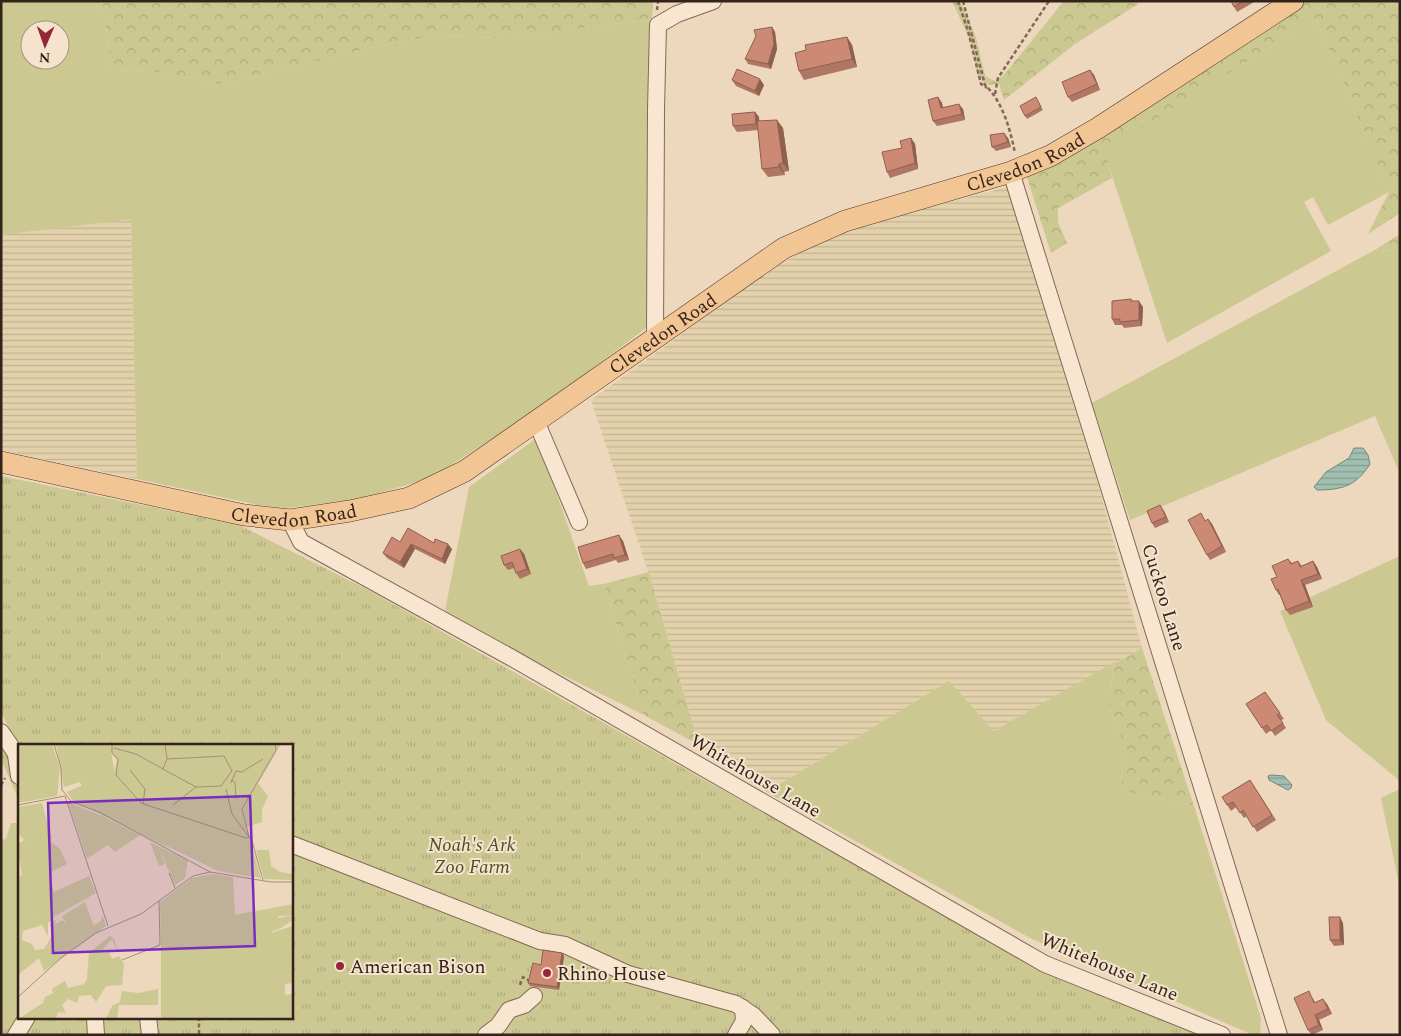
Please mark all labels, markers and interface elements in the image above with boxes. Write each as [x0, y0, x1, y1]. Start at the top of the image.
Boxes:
north arrow [20, 20, 70, 70]
text: N [38, 47, 51, 68]
street label: Clevedon Road [963, 126, 1091, 201]
street label: Clevedon Road [603, 286, 723, 382]
street label: Clevedon Road [228, 497, 360, 536]
street label: Cuckoo Lane [1134, 540, 1194, 655]
street label: Whitehouse Lane [684, 727, 826, 826]
inset map [18, 744, 292, 1018]
park label: Noah's Ark Zoo Farm [428, 831, 516, 882]
street label: Whitehouse Lane [1036, 925, 1183, 1009]
place label: American Bison [350, 953, 485, 982]
marker: American Bison [334, 960, 346, 972]
place label: Rhino House [557, 960, 666, 989]
marker: Rhino House [541, 967, 553, 979]

